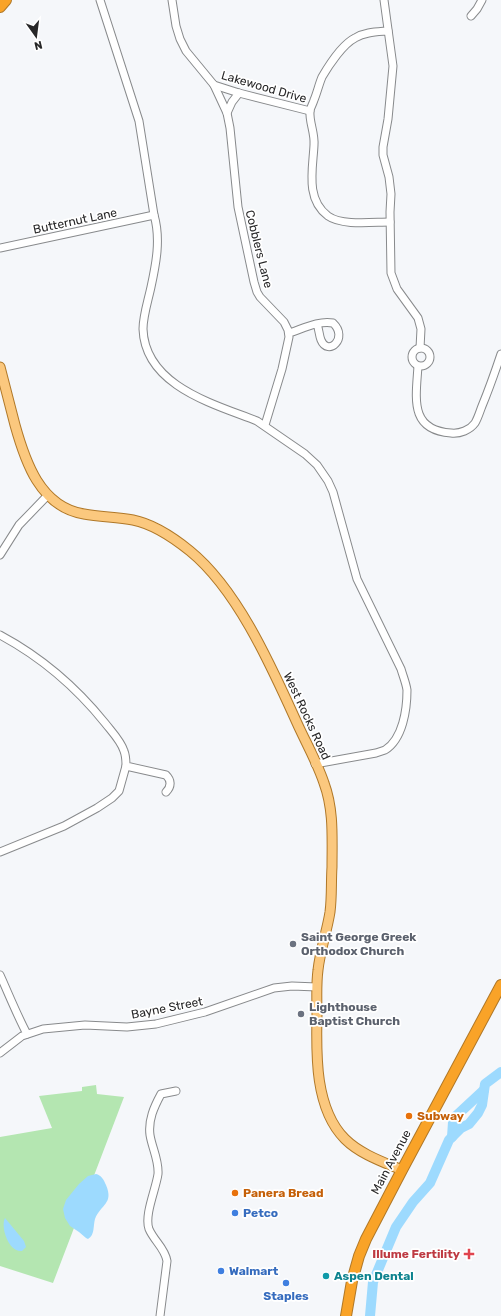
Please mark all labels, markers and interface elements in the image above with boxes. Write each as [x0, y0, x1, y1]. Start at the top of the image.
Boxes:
north arrow [16, 16, 56, 56]
text: N [33, 38, 44, 53]
street label: Lakewood Drive [220, 68, 309, 106]
street label: Butternut Lane [32, 205, 118, 237]
street label: Cobblers Lane [243, 209, 276, 290]
street label: West Rocks Road [281, 670, 333, 762]
place label: Saint George Greek Orthodox Church [301, 930, 416, 958]
marker: Saint George Greek Orthodox Church [288, 939, 298, 949]
street label: Bayne Street [130, 994, 204, 1022]
place label: Lighthouse Baptist Church [309, 1000, 400, 1028]
marker: Lighthouse Baptist Church [296, 1009, 306, 1019]
place label: Subway [417, 1109, 464, 1123]
marker: Subway [404, 1111, 414, 1121]
street label: Main Avenue [368, 1127, 414, 1197]
place label: Panera Bread [243, 1186, 324, 1200]
marker: Panera Bread [230, 1188, 240, 1198]
place label: Petco [243, 1206, 278, 1220]
marker: Petco [230, 1208, 240, 1218]
place label: Illume Fertility [372, 1247, 460, 1261]
marker: Illume Fertility [463, 1248, 475, 1260]
place label: Walmart [229, 1264, 279, 1278]
marker: Walmart [216, 1266, 226, 1276]
place label: Aspen Dental [334, 1269, 414, 1283]
marker: Aspen Dental [321, 1271, 331, 1281]
marker: Staples [281, 1278, 291, 1288]
place label: Staples [263, 1289, 309, 1303]

